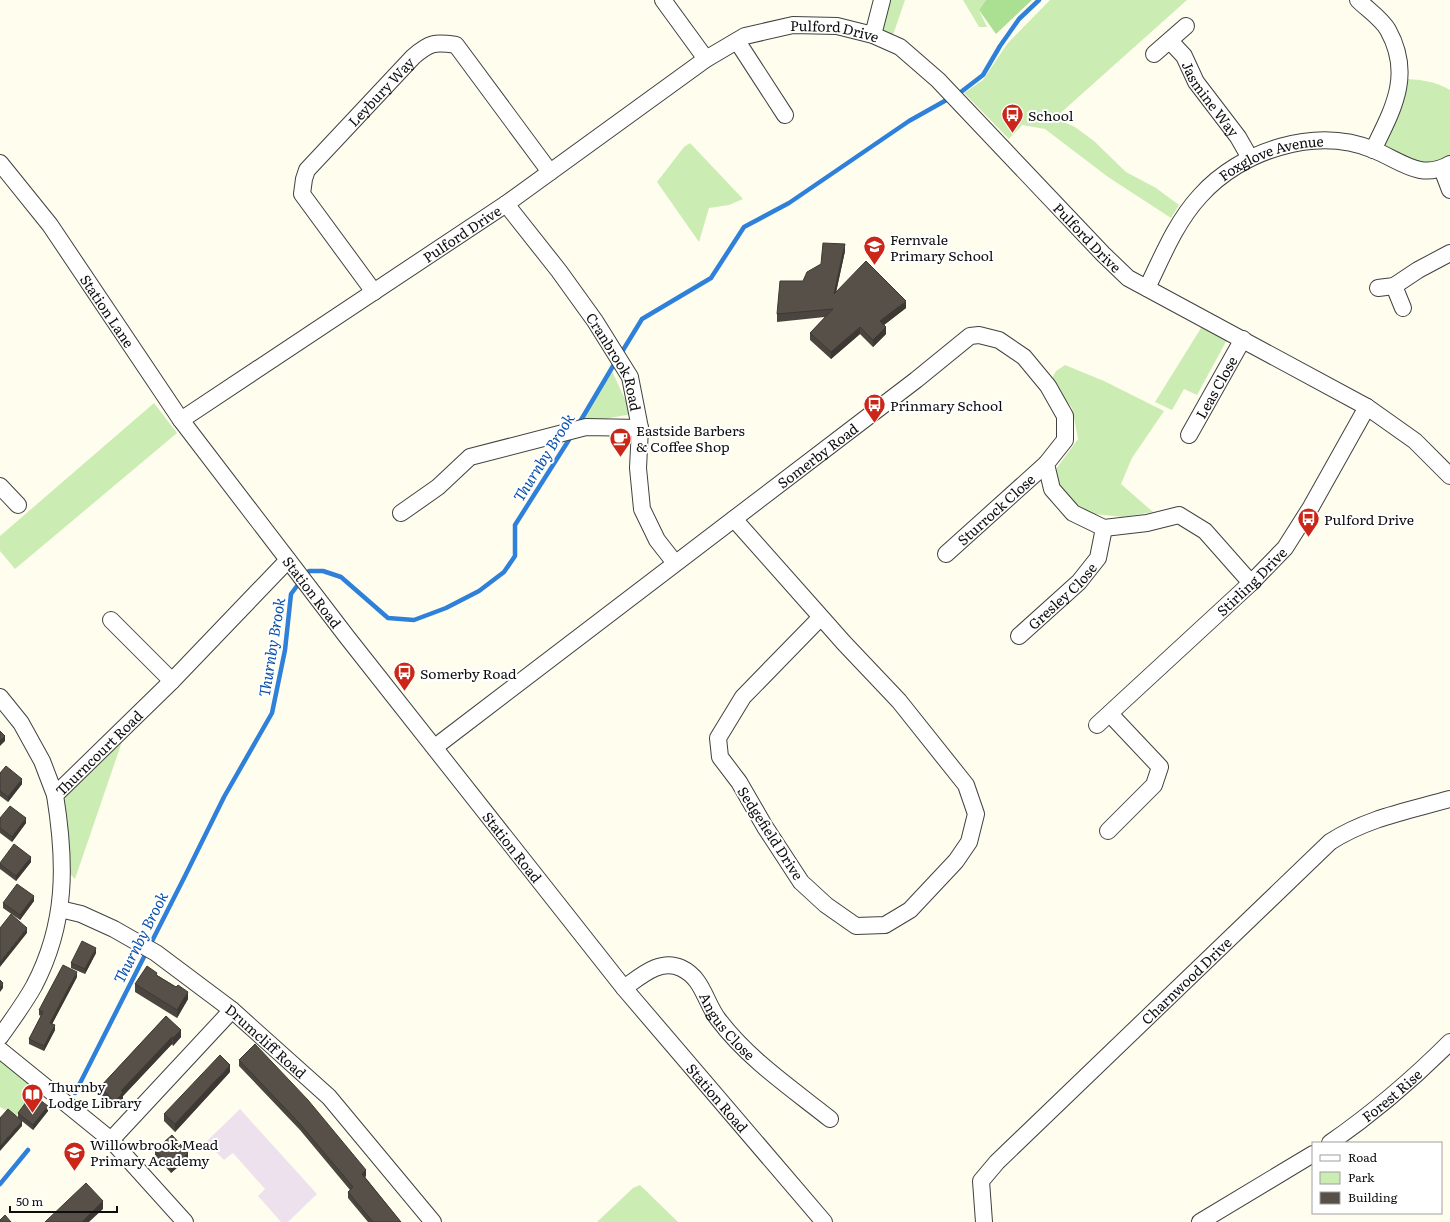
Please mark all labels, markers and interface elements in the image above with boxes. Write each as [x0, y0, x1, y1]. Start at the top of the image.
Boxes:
street label: Pulford Drive [790, 15, 883, 47]
street label: Leybury Way [343, 52, 419, 131]
street label: Jasmine Way [1178, 57, 1245, 141]
bus stop icon: School [999, 102, 1025, 135]
place label: School [1028, 105, 1074, 125]
street label: Foxglove Avenue [1214, 131, 1324, 185]
street label: Pulford Drive [1049, 198, 1126, 277]
street label: Pulford Drive [419, 200, 505, 267]
place label: Fernvale Primary School [890, 229, 994, 265]
school or university icon: Fernvale Primary School [862, 234, 888, 267]
street label: Station Lane [76, 270, 139, 351]
street label: Cranbrook Road [582, 308, 647, 413]
street label: Leas Close [1190, 352, 1241, 422]
bus stop icon: Prinmary School [862, 392, 888, 425]
place label: Prinmary School [890, 395, 1003, 415]
water label: Thurnby Brook [507, 408, 580, 506]
street label: Somerby Road [773, 418, 862, 492]
place label: Eastside Barbers & Coffee Shop [636, 420, 745, 456]
cafe icon: Eastside Barbers & Coffee Shop [607, 425, 633, 458]
street label: Sturrock Close [953, 469, 1039, 549]
bus stop icon: Pulford Drive [1296, 506, 1322, 539]
place label: Pulford Drive [1324, 509, 1414, 529]
street label: Stirling Drive [1212, 542, 1291, 620]
street label: Station Road [279, 552, 347, 632]
street label: Gresley Close [1023, 558, 1101, 634]
water label: Thurnby Brook [252, 595, 290, 698]
bus stop icon: Somerby Road [391, 660, 417, 693]
place label: Somerby Road [420, 663, 517, 683]
street label: Thurncourt Road [51, 705, 147, 800]
street label: Sedgefield Drive [733, 782, 809, 884]
street label: Station Road [478, 807, 547, 887]
water label: Thurnby Brook [107, 886, 173, 987]
street label: Charnwood Drive [1136, 932, 1235, 1029]
street label: Angus Close [695, 989, 760, 1064]
street label: Drumcliff Road [221, 999, 311, 1083]
street label: Station Road [682, 1059, 753, 1137]
street label: Forest Rise [1357, 1064, 1426, 1126]
place label: Thurnby Lodge Library [48, 1076, 143, 1112]
library icon: Thurnby Lodge Library [20, 1081, 46, 1114]
place label: Willowbrook Mead Primary Academy [90, 1134, 219, 1170]
school or university icon: Willowbrook Mead Primary Academy [61, 1139, 87, 1172]
legend [1312, 1142, 1442, 1214]
text: Road [1348, 1148, 1378, 1166]
text: Park [1348, 1168, 1375, 1186]
scale bar [10, 1188, 117, 1214]
text: Building [1348, 1188, 1398, 1206]
text: 50 m [16, 1192, 43, 1210]

